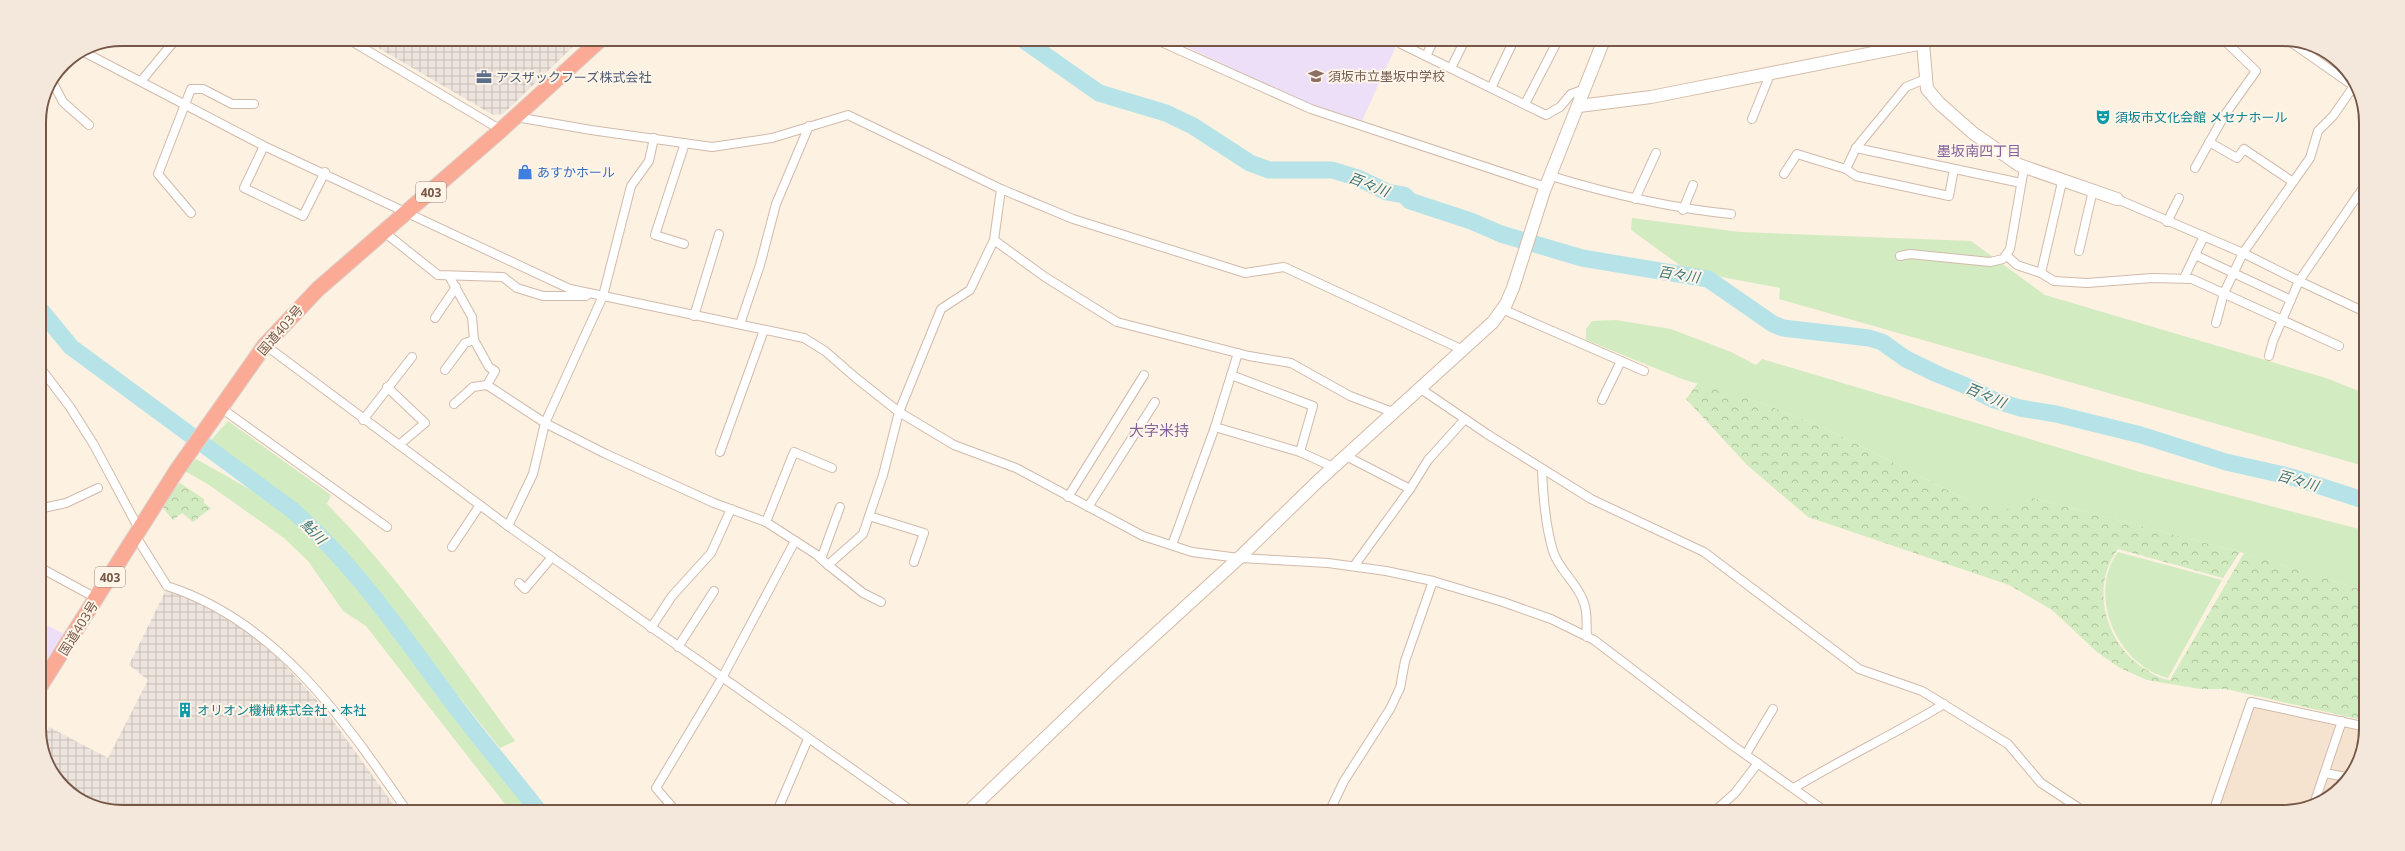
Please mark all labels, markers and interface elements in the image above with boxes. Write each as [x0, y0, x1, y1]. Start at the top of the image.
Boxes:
school or university icon: 須坂市立墨坂中学校 [1307, 67, 1325, 85]
place label: 須坂市立墨坂中学校 [1328, 67, 1445, 85]
office icon: アスザックフーズ株式会社 [475, 68, 493, 86]
place label: アスザックフーズ株式会社 [496, 68, 651, 86]
theatre icon: 須坂市文化会館 メセナホール [2094, 108, 2112, 126]
place label: 須坂市文化会館 メセナホール [2115, 108, 2287, 126]
district label: 墨坂南四丁目 [1937, 141, 2021, 160]
shop icon: あすかホール [516, 163, 534, 181]
place label: あすかホール [537, 163, 615, 181]
water label: 百々川 [1346, 168, 1394, 201]
road number: 403 [416, 182, 446, 202]
water label: 百々川 [1657, 261, 1703, 287]
street label: 国道403号 [253, 301, 307, 359]
water label: 百々川 [1963, 378, 2011, 413]
district label: 大字米持 [1129, 420, 1189, 440]
water label: 百々川 [2275, 465, 2323, 495]
water label: 鮎川 [297, 514, 332, 549]
road number: 403 [95, 567, 125, 587]
street label: 国道403号 [54, 597, 102, 659]
building icon: オリオン機械株式会社・本社 [176, 701, 194, 719]
place label: オリオン機械株式会社・本社 [197, 701, 366, 719]

